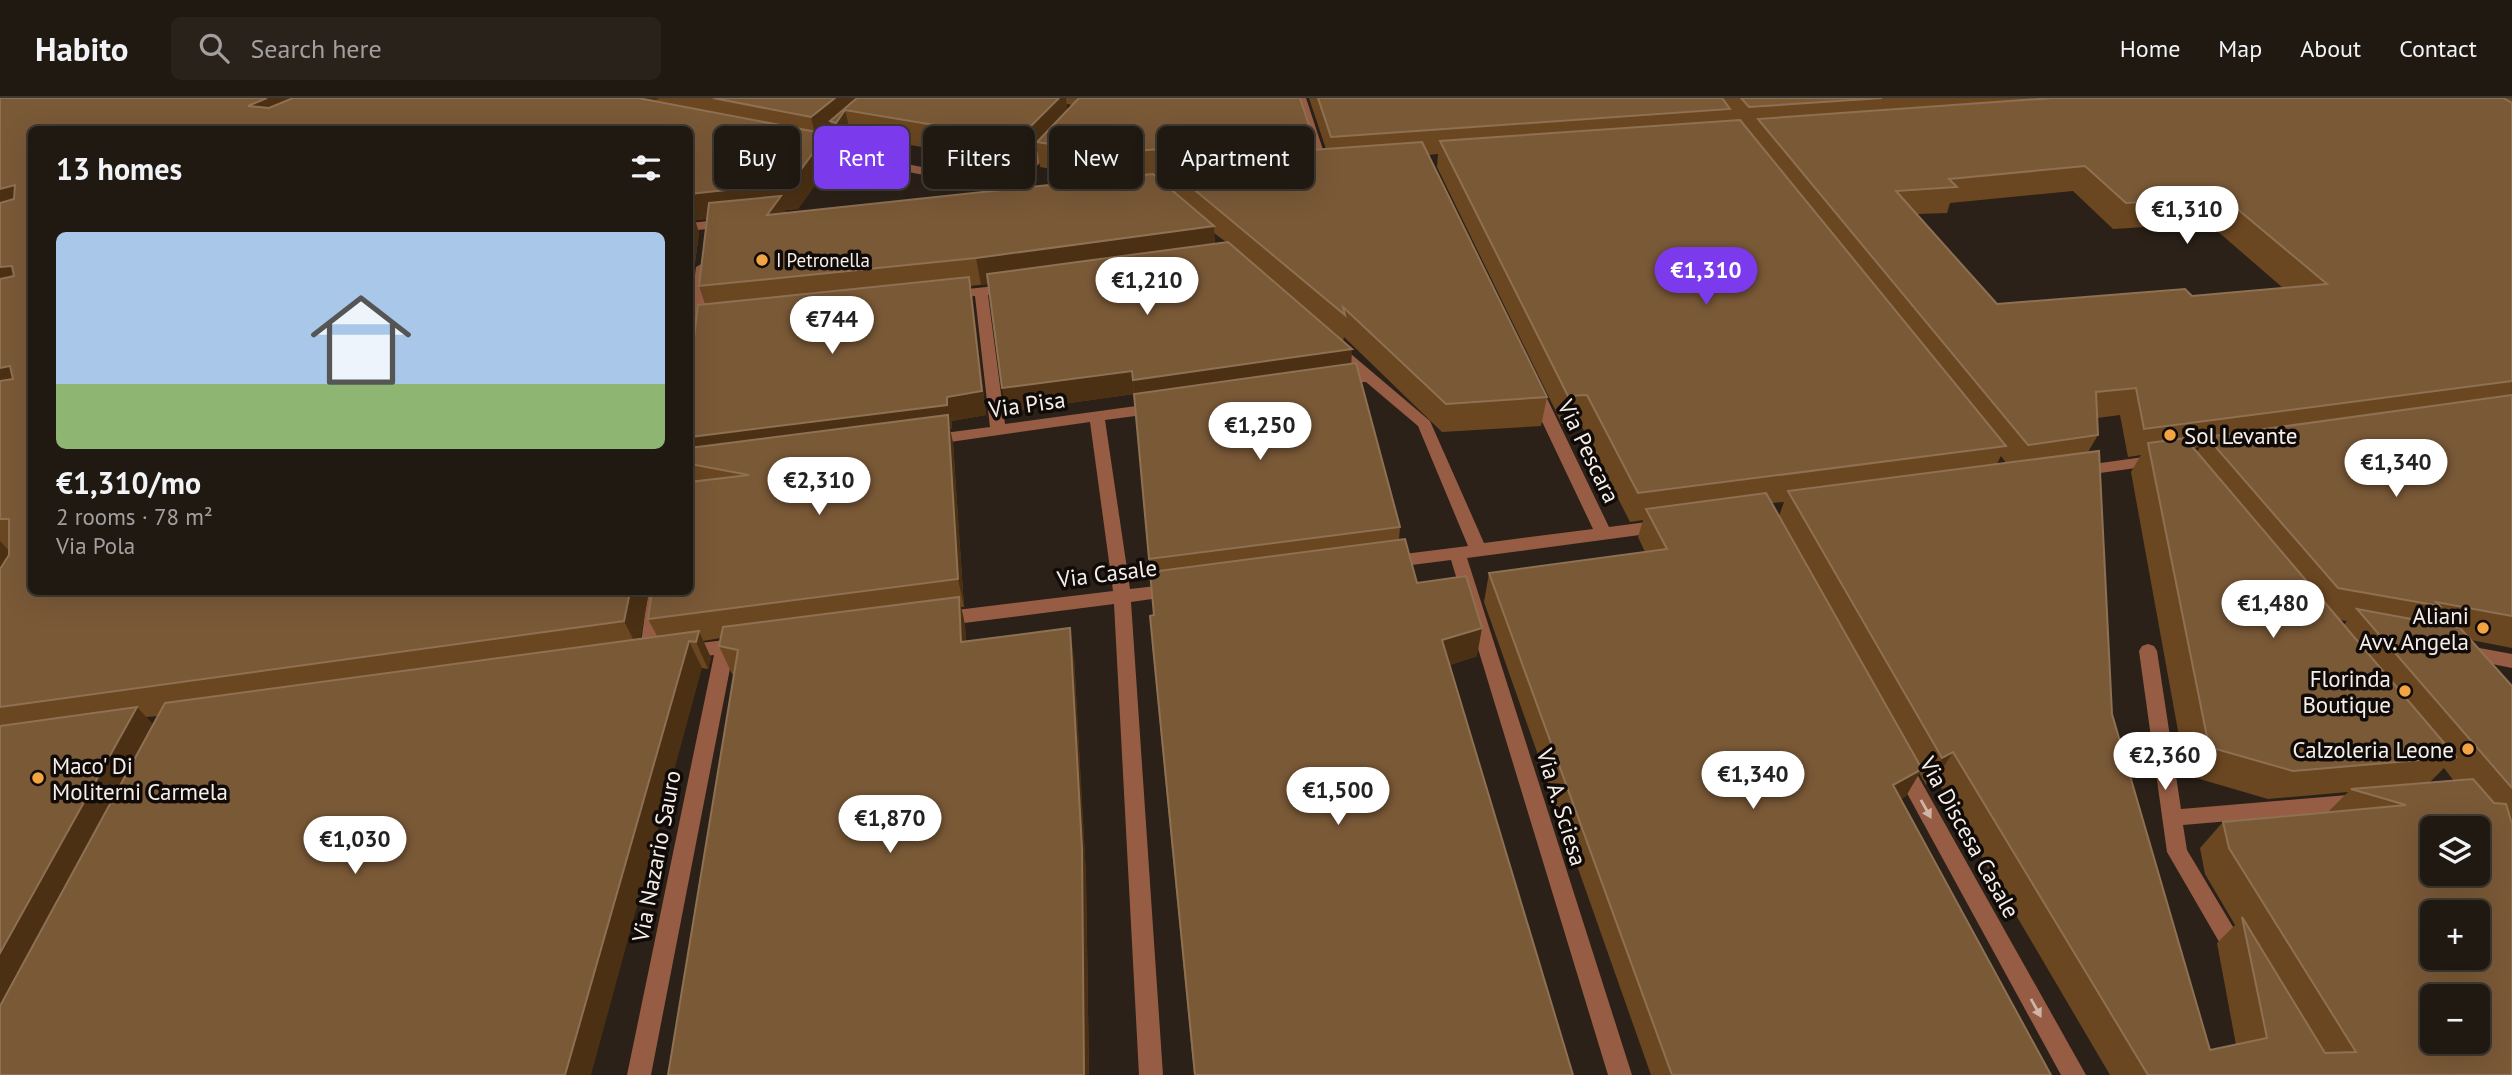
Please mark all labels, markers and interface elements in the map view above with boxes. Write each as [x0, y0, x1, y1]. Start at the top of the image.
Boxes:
search box [171, 17, 661, 80]
text: Habito [35, 27, 129, 70]
icon: search [195, 29, 233, 67]
text: Search here [251, 32, 382, 65]
text: Home [2120, 33, 2180, 64]
text: Map [2218, 33, 2262, 64]
text: About [2300, 33, 2361, 64]
text: Contact [2399, 33, 2477, 64]
chip: Buy [714, 126, 800, 189]
chip: Rent [814, 126, 909, 189]
chip: Filters [923, 126, 1035, 189]
chip: New [1049, 126, 1143, 189]
chip: Apartment [1157, 126, 1314, 189]
text: 13 homes [56, 149, 182, 188]
icon: filters [627, 149, 665, 187]
pin: €1,310 [2130, 186, 2244, 246]
text: €1,310 [2151, 194, 2223, 223]
place label: I Petronella [776, 248, 870, 272]
pin: €1,310 [1649, 248, 1763, 307]
marker: I Petronella [754, 252, 770, 268]
text: €1,310 [1670, 255, 1742, 284]
pin: €1,210 [1090, 258, 1204, 317]
text: €1,210 [1111, 265, 1183, 294]
icon: home [298, 277, 424, 403]
pin: €744 [791, 296, 873, 356]
text: €744 [806, 304, 858, 333]
street label: Via Pisa [986, 384, 1067, 424]
street label: Via Pescara [1551, 394, 1626, 507]
pin: €1,250 [1203, 402, 1317, 462]
text: €1,250 [1224, 410, 1296, 439]
place label: Sol Levante [2184, 421, 2297, 450]
marker: Sol Levante [2162, 427, 2178, 443]
pin: €1,340 [2339, 440, 2453, 499]
text: €1,340 [2360, 447, 2432, 476]
pin: €2,310 [762, 458, 876, 517]
text: €1,310/mo [56, 463, 201, 502]
text: €2,310 [783, 465, 855, 494]
text: 2 rooms · 78 m² [56, 502, 213, 531]
text: Via Pola [56, 531, 135, 560]
street label: Via Casale [1054, 552, 1159, 594]
pin: €1,480 [2216, 580, 2330, 640]
text: €1,480 [2237, 588, 2309, 617]
place label: Aliani Avv. Angela [2359, 601, 2469, 656]
marker: Aliani Avv. Angela [2475, 620, 2491, 636]
place label: Florinda Boutique [2302, 664, 2391, 719]
marker: Florinda Boutique [2397, 683, 2413, 699]
pin: €2,360 [2108, 732, 2222, 792]
place label: Calzoleria Leone [2292, 735, 2454, 764]
text: €2,360 [2129, 740, 2201, 769]
marker: Calzoleria Leone [2460, 741, 2476, 757]
street label: Via A. Sciesa [1530, 744, 1594, 869]
street label: Via Discesa Casale [1913, 750, 2026, 923]
place label: Maco' Di Moliterni Carmela [52, 751, 228, 806]
pin: €1,340 [1696, 752, 1810, 811]
text: €1,340 [1717, 759, 1789, 788]
street label: Via Nazario Sauro [625, 768, 687, 945]
pin: €1,500 [1281, 768, 1395, 827]
marker: Maco' Di Moliterni Carmela [30, 770, 46, 786]
text: €1,500 [1302, 775, 1374, 804]
pin: €1,870 [833, 796, 947, 855]
one-way arrow [1920, 799, 1932, 818]
text: €1,870 [854, 803, 926, 832]
pin: €1,030 [298, 816, 412, 876]
map controls [2420, 816, 2490, 1054]
button: layers [2420, 816, 2490, 886]
text: €1,030 [319, 824, 391, 853]
button: + [2420, 900, 2490, 970]
button: − [2420, 984, 2490, 1054]
one-way arrow [2030, 998, 2042, 1017]

